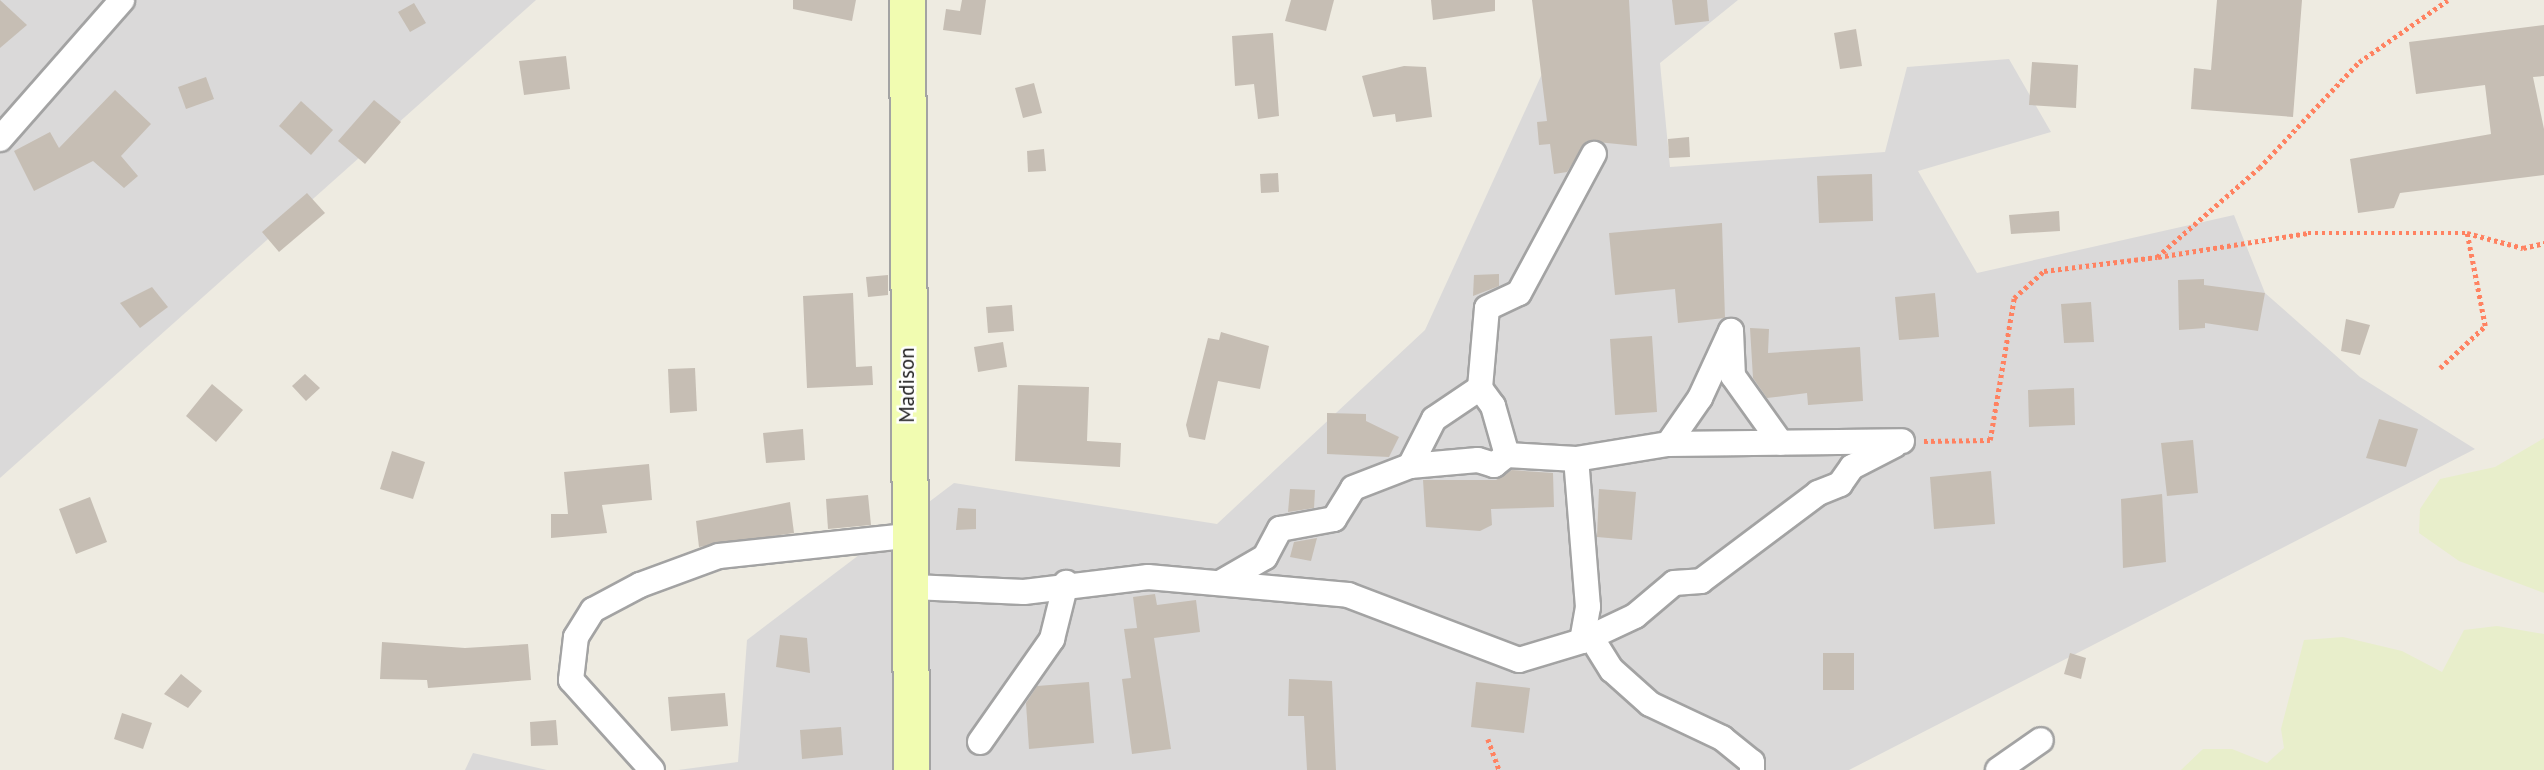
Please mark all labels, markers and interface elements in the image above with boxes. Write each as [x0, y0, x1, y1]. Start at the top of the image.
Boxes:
street label: Madison [894, 347, 920, 423]

